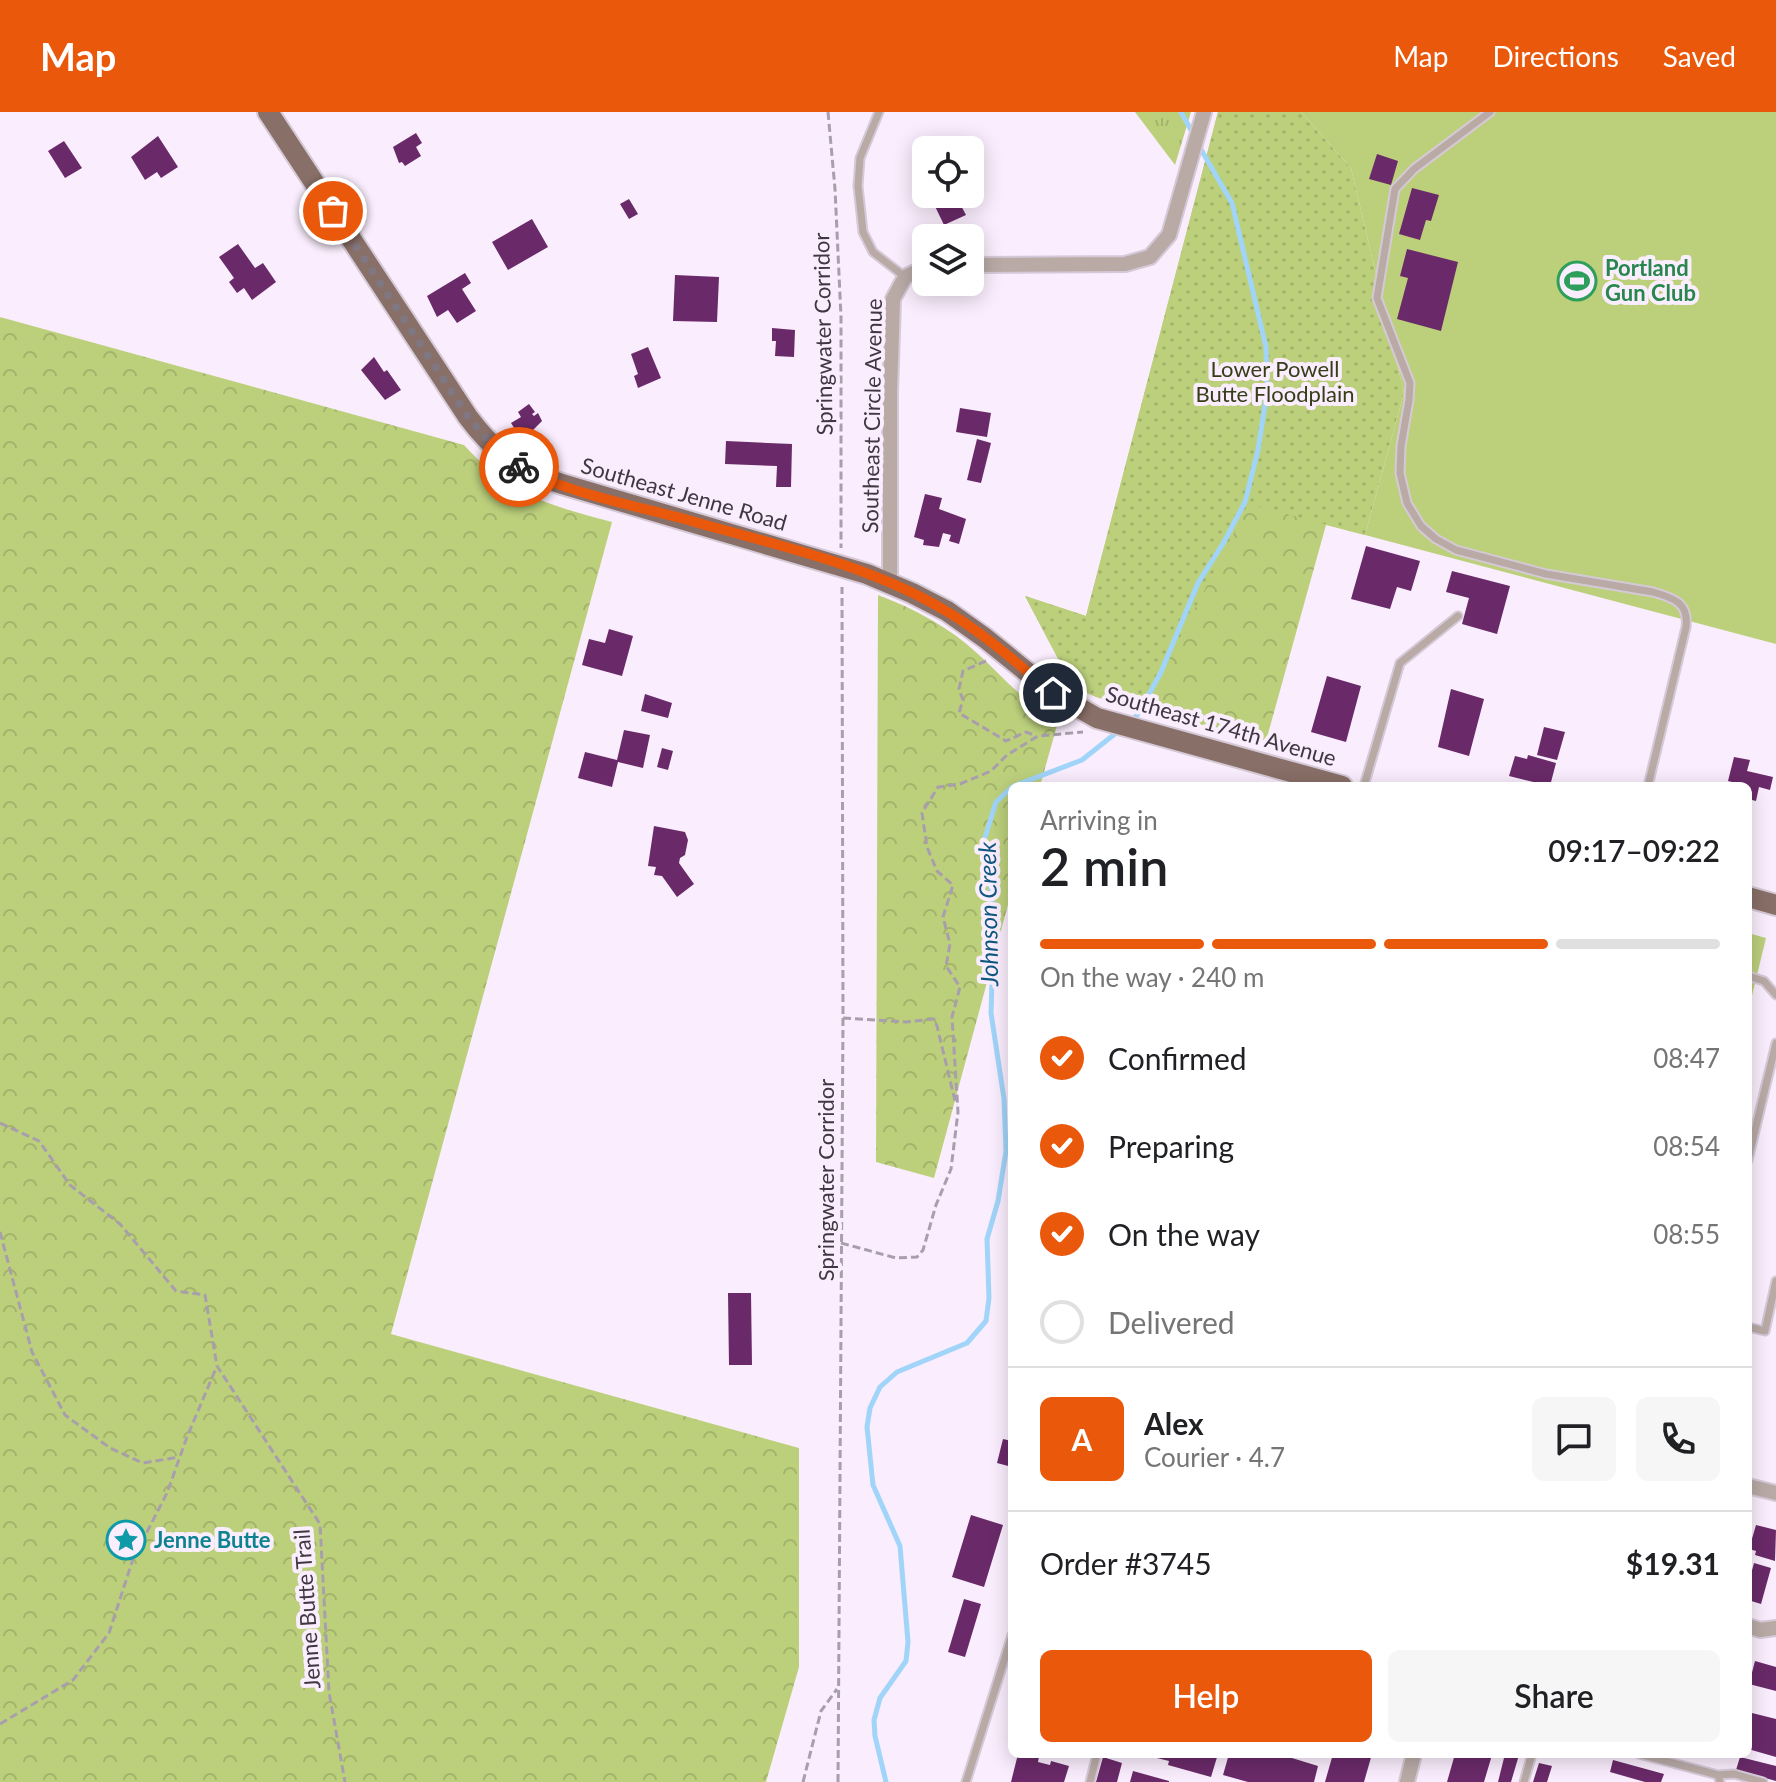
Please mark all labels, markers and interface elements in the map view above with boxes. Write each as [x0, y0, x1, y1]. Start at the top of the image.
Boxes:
text: Map [40, 33, 116, 79]
text: Map [1393, 39, 1448, 73]
text: Directions [1492, 39, 1619, 73]
text: Saved [1663, 39, 1736, 73]
map controls [912, 136, 984, 296]
button: locate [912, 136, 984, 208]
pin [299, 177, 367, 245]
icon: bag [311, 189, 355, 233]
button: layers [912, 224, 984, 296]
street label: Springwater Corridor [807, 232, 838, 436]
place label: Portland Gun Club [1605, 254, 1696, 306]
sports icon: Portland Gun Club [1556, 260, 1598, 302]
street label: Southeast Circle Avenue [856, 298, 887, 534]
park label: Lower Powell Butte Floodplain [1195, 355, 1355, 407]
courier [479, 427, 559, 507]
icon: bike [497, 445, 541, 489]
street label: Southeast Jenne Road [578, 451, 790, 536]
pin [1019, 659, 1087, 727]
icon: home [1031, 671, 1075, 715]
street label: Southeast 174th Avenue [1103, 680, 1340, 771]
text: Arriving in [1040, 804, 1158, 836]
text: 09:17–09:22 [1548, 832, 1720, 868]
text: 2 min [1040, 835, 1168, 897]
water label: Johnson Creek [972, 841, 1003, 987]
text: On the way · 240 m [1040, 961, 1264, 993]
icon: check [1040, 1036, 1084, 1080]
text: Confirmed [1108, 1040, 1247, 1076]
text: 08:47 [1653, 1042, 1720, 1074]
street label: Springwater Corridor [812, 1079, 839, 1281]
icon: check [1040, 1124, 1084, 1168]
text: Preparing [1108, 1128, 1234, 1164]
text: 08:54 [1653, 1130, 1720, 1162]
icon: check [1040, 1212, 1084, 1256]
text: On the way [1108, 1216, 1260, 1252]
text: 08:55 [1653, 1218, 1720, 1250]
text: Delivered [1108, 1304, 1235, 1340]
button: chat [1532, 1397, 1616, 1481]
button: phone [1636, 1397, 1720, 1481]
text: Alex [1144, 1405, 1204, 1441]
text: A [1072, 1421, 1092, 1457]
text: Courier · 4.7 [1144, 1441, 1285, 1473]
place icon: Jenne Butte [105, 1519, 147, 1561]
place label: Jenne Butte [154, 1526, 271, 1553]
street label: Jenne Butte Trail [287, 1528, 326, 1690]
text: Order #3745 [1040, 1545, 1212, 1581]
text: $19.31 [1626, 1545, 1720, 1581]
button: Help [1040, 1650, 1372, 1742]
button: Share [1388, 1650, 1720, 1742]

